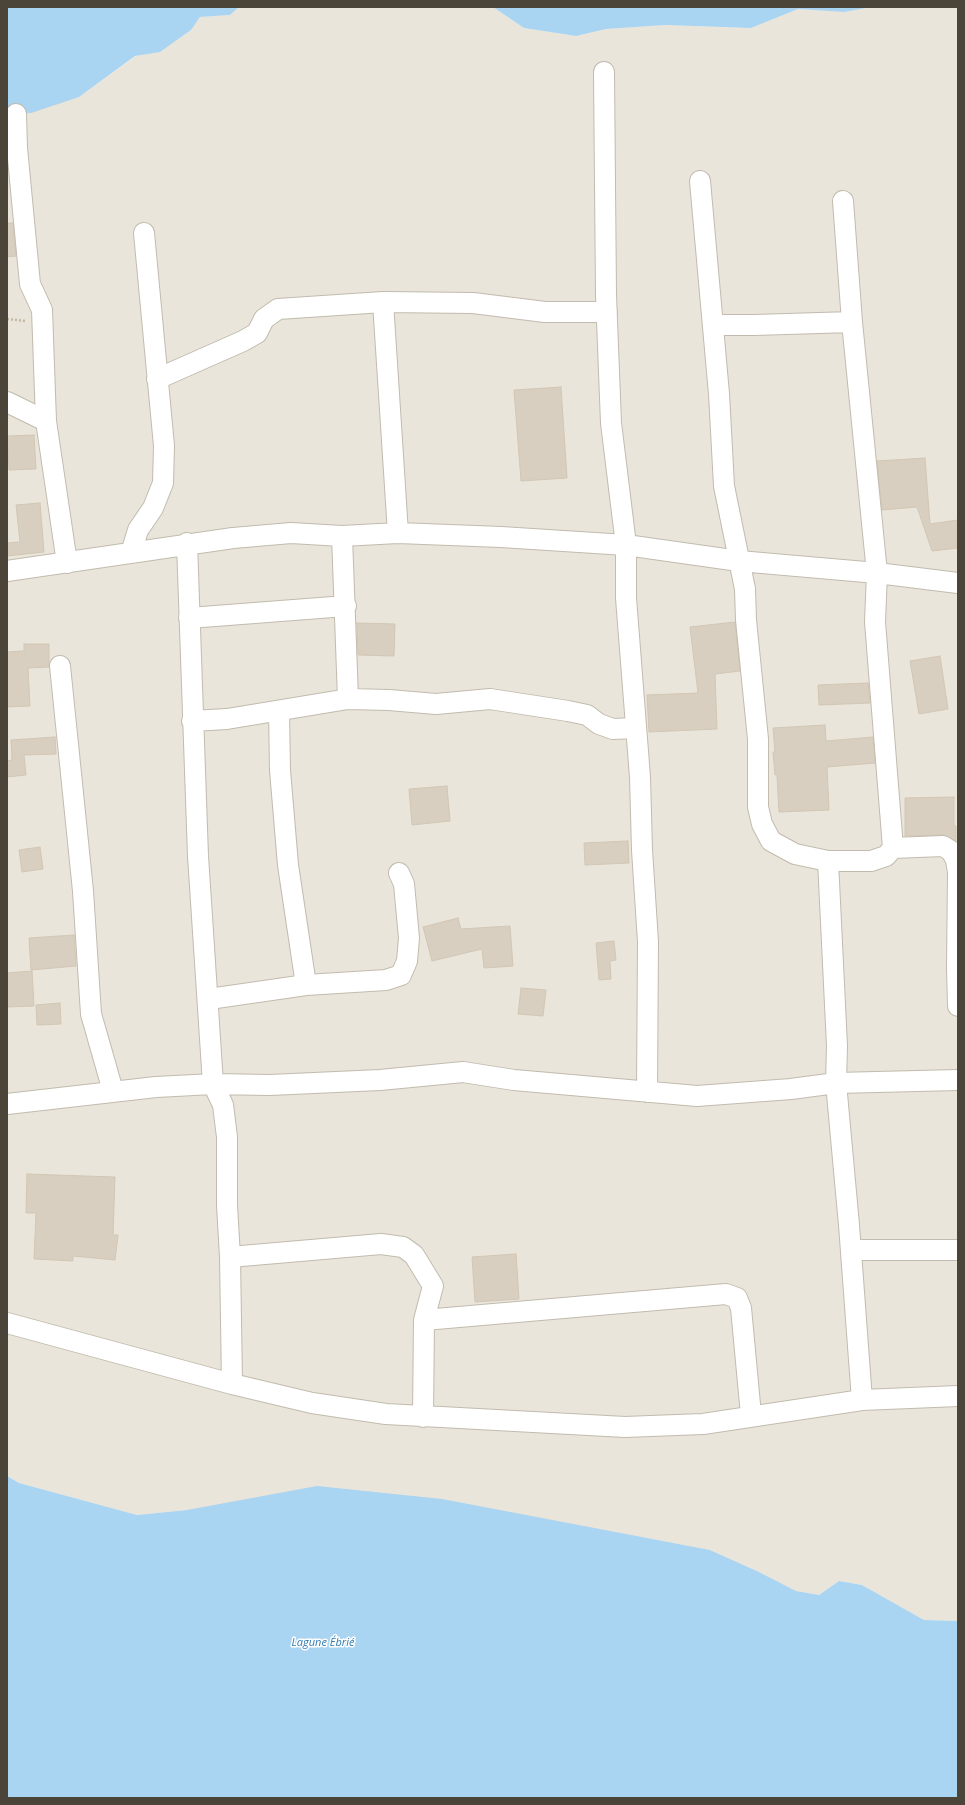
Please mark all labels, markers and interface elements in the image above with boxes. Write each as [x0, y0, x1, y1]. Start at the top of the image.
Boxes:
water label: Lagune Ébrié [292, 1636, 354, 1650]

